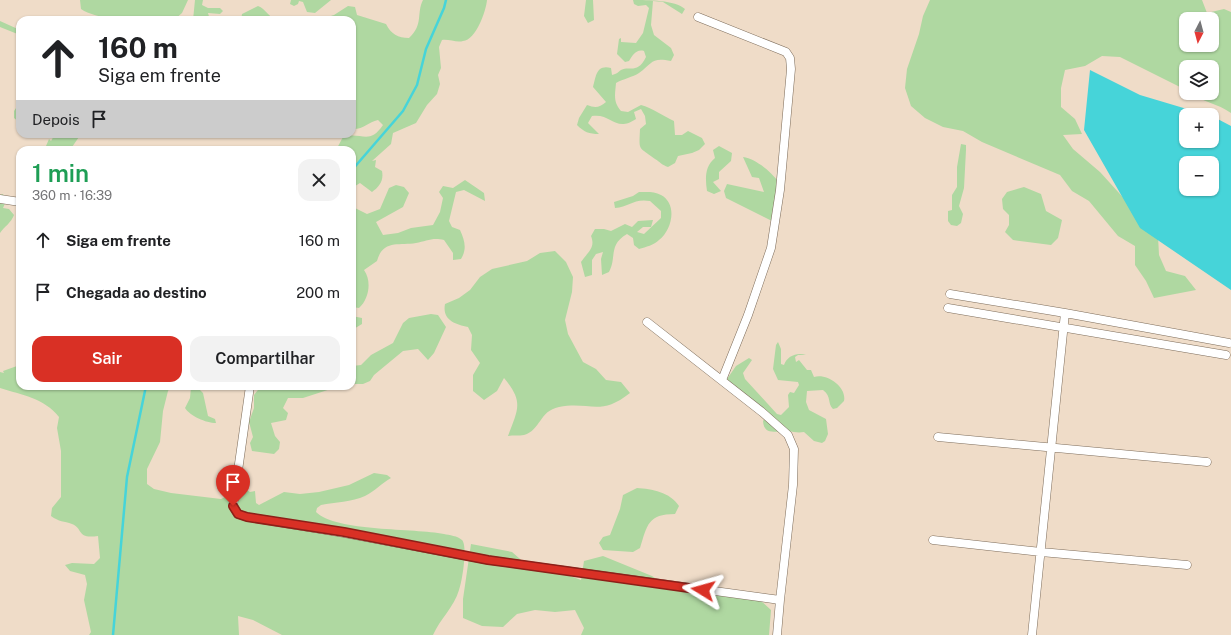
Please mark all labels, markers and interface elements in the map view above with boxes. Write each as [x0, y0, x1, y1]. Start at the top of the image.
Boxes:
north arrow [1179, 12, 1219, 52]
map controls [1179, 12, 1219, 196]
text: 160 m [98, 31, 178, 64]
icon: ahead [32, 32, 84, 84]
button: layers [1179, 60, 1219, 100]
text: Siga em frente [98, 65, 221, 86]
icon: arrive [88, 108, 110, 130]
button: + [1179, 108, 1219, 148]
text: Depois [32, 111, 80, 128]
button: − [1179, 156, 1219, 196]
text: 1 min [32, 159, 89, 187]
button: close [298, 159, 340, 201]
text: 360 m · 16:39 [32, 188, 112, 203]
icon: ahead [32, 229, 54, 251]
text: Siga em frente [66, 232, 171, 249]
text: 160 m [299, 232, 340, 249]
icon: arrive [32, 281, 54, 303]
text: Chegada ao destino [66, 284, 207, 301]
text: 200 m [296, 284, 340, 301]
button: Sair [32, 336, 182, 382]
button: Compartilhar [190, 336, 340, 382]
pin [216, 465, 250, 506]
icon: arrive [222, 471, 244, 493]
position arrow [682, 569, 724, 611]

